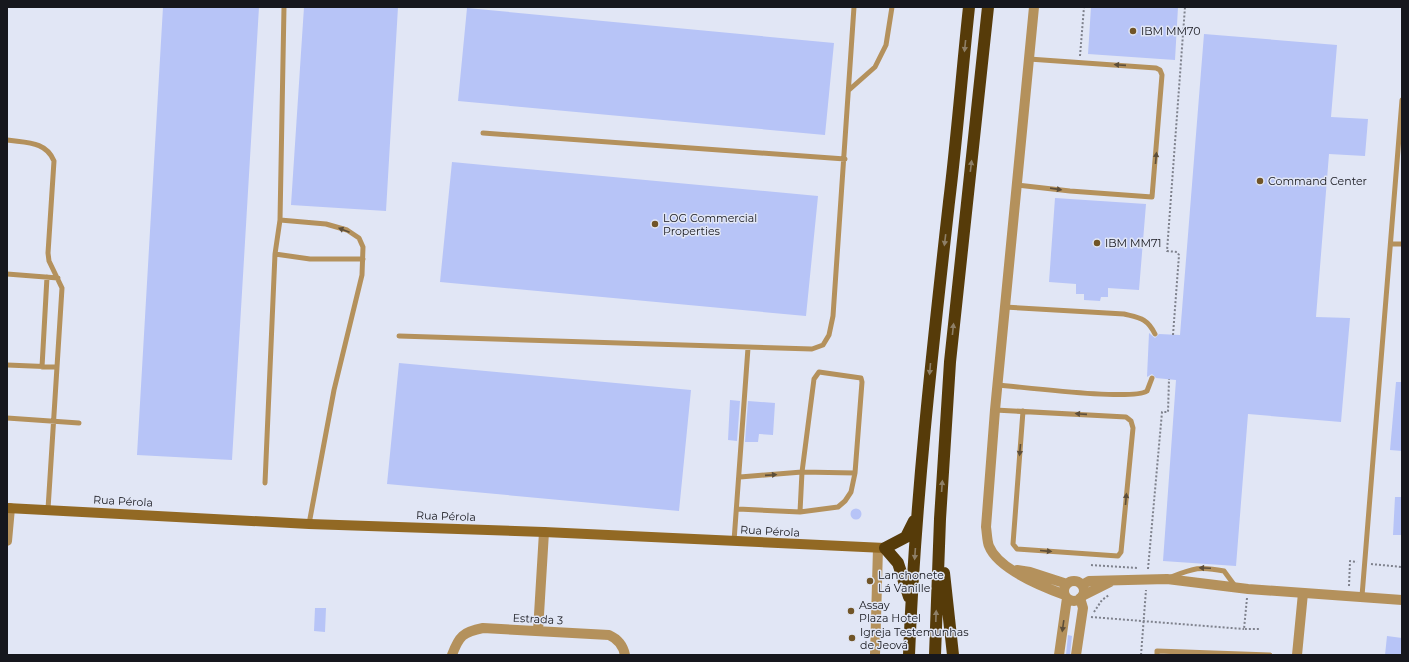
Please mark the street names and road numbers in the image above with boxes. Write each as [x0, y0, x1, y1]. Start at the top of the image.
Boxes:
street label: Rua Pérola [93, 492, 153, 510]
street label: Rua Pérola [416, 508, 476, 524]
street label: Rua Pérola [740, 522, 800, 540]
street label: Estrada 3 [512, 611, 564, 627]

